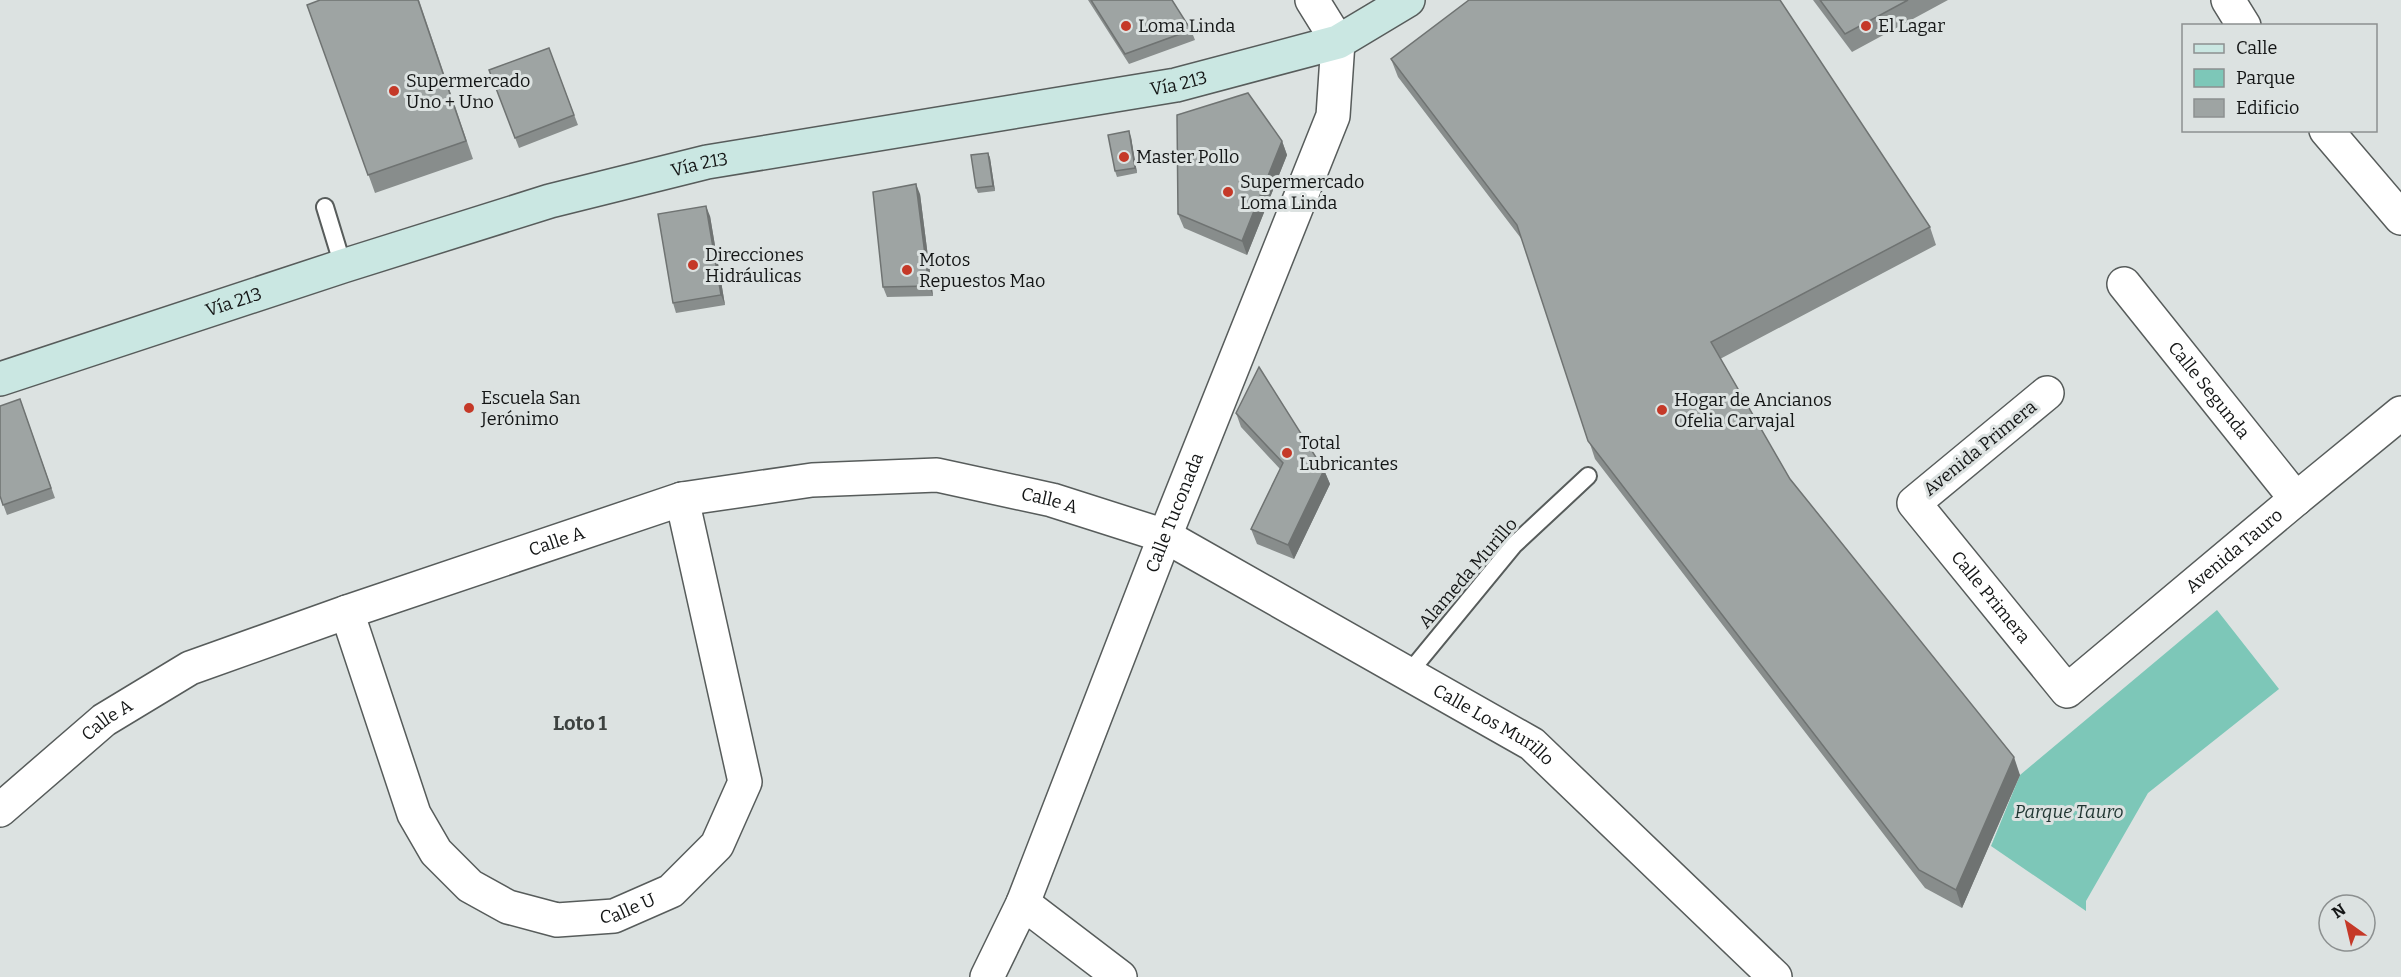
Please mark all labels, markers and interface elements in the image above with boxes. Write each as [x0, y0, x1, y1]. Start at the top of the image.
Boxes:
place label: Loma Linda [1138, 15, 1236, 37]
place label: El Lagar [1878, 15, 1945, 37]
marker: Loma Linda [1119, 19, 1133, 33]
marker: El Lagar [1859, 19, 1873, 33]
legend [2182, 24, 2377, 132]
text: Calle [2236, 37, 2277, 59]
street label: Vía 213 [1148, 66, 1210, 100]
text: Parque [2236, 67, 2295, 89]
place label: Supermercado Uno + Uno [406, 70, 530, 113]
marker: Supermercado Uno + Uno [387, 84, 401, 98]
text: Edificio [2236, 97, 2299, 119]
place label: Master Pollo [1136, 146, 1239, 168]
street label: Vía 213 [669, 148, 730, 182]
marker: Master Pollo [1117, 150, 1131, 164]
place label: Supermercado Loma Linda [1240, 171, 1364, 214]
marker: Supermercado Loma Linda [1221, 185, 1235, 199]
place label: Direcciones Hidráulicas [705, 244, 804, 287]
place label: Motos Repuestos Mao [919, 249, 1045, 292]
marker: Direcciones Hidráulicas [686, 258, 700, 272]
marker: Motos Repuestos Mao [900, 263, 914, 277]
street label: Vía 213 [203, 283, 265, 322]
street label: Calle Segunda [2163, 337, 2255, 443]
place label: Escuela San Jerónimo [480, 387, 581, 430]
place label: Hogar de Ancianos Ofelia Carvajal [1674, 389, 1832, 432]
street label: Avenida Primera [1919, 395, 2041, 500]
marker: Escuela San Jerónimo [462, 401, 476, 415]
marker: Hogar de Ancianos Ofelia Carvajal [1655, 403, 1669, 417]
place label: Total Lubricantes [1299, 432, 1398, 475]
marker: Total Lubricantes [1280, 446, 1294, 460]
street label: Calle Tuconada [1141, 449, 1208, 576]
street label: Calle A [1019, 483, 1081, 519]
street label: Avenida Tauro [2181, 504, 2287, 598]
street label: Alameda Murillo [1414, 513, 1522, 633]
street label: Calle A [526, 522, 588, 561]
street label: Calle Primera [1946, 546, 2035, 648]
street label: Calle Los Murillo [1429, 679, 1559, 770]
street label: Calle A [77, 694, 137, 746]
district label: Loto 1 [553, 711, 607, 735]
park label: Parque Tauro [2014, 801, 2124, 823]
street label: Calle U [599, 888, 659, 928]
north arrow [2317, 893, 2377, 953]
text: N [2328, 900, 2349, 922]

